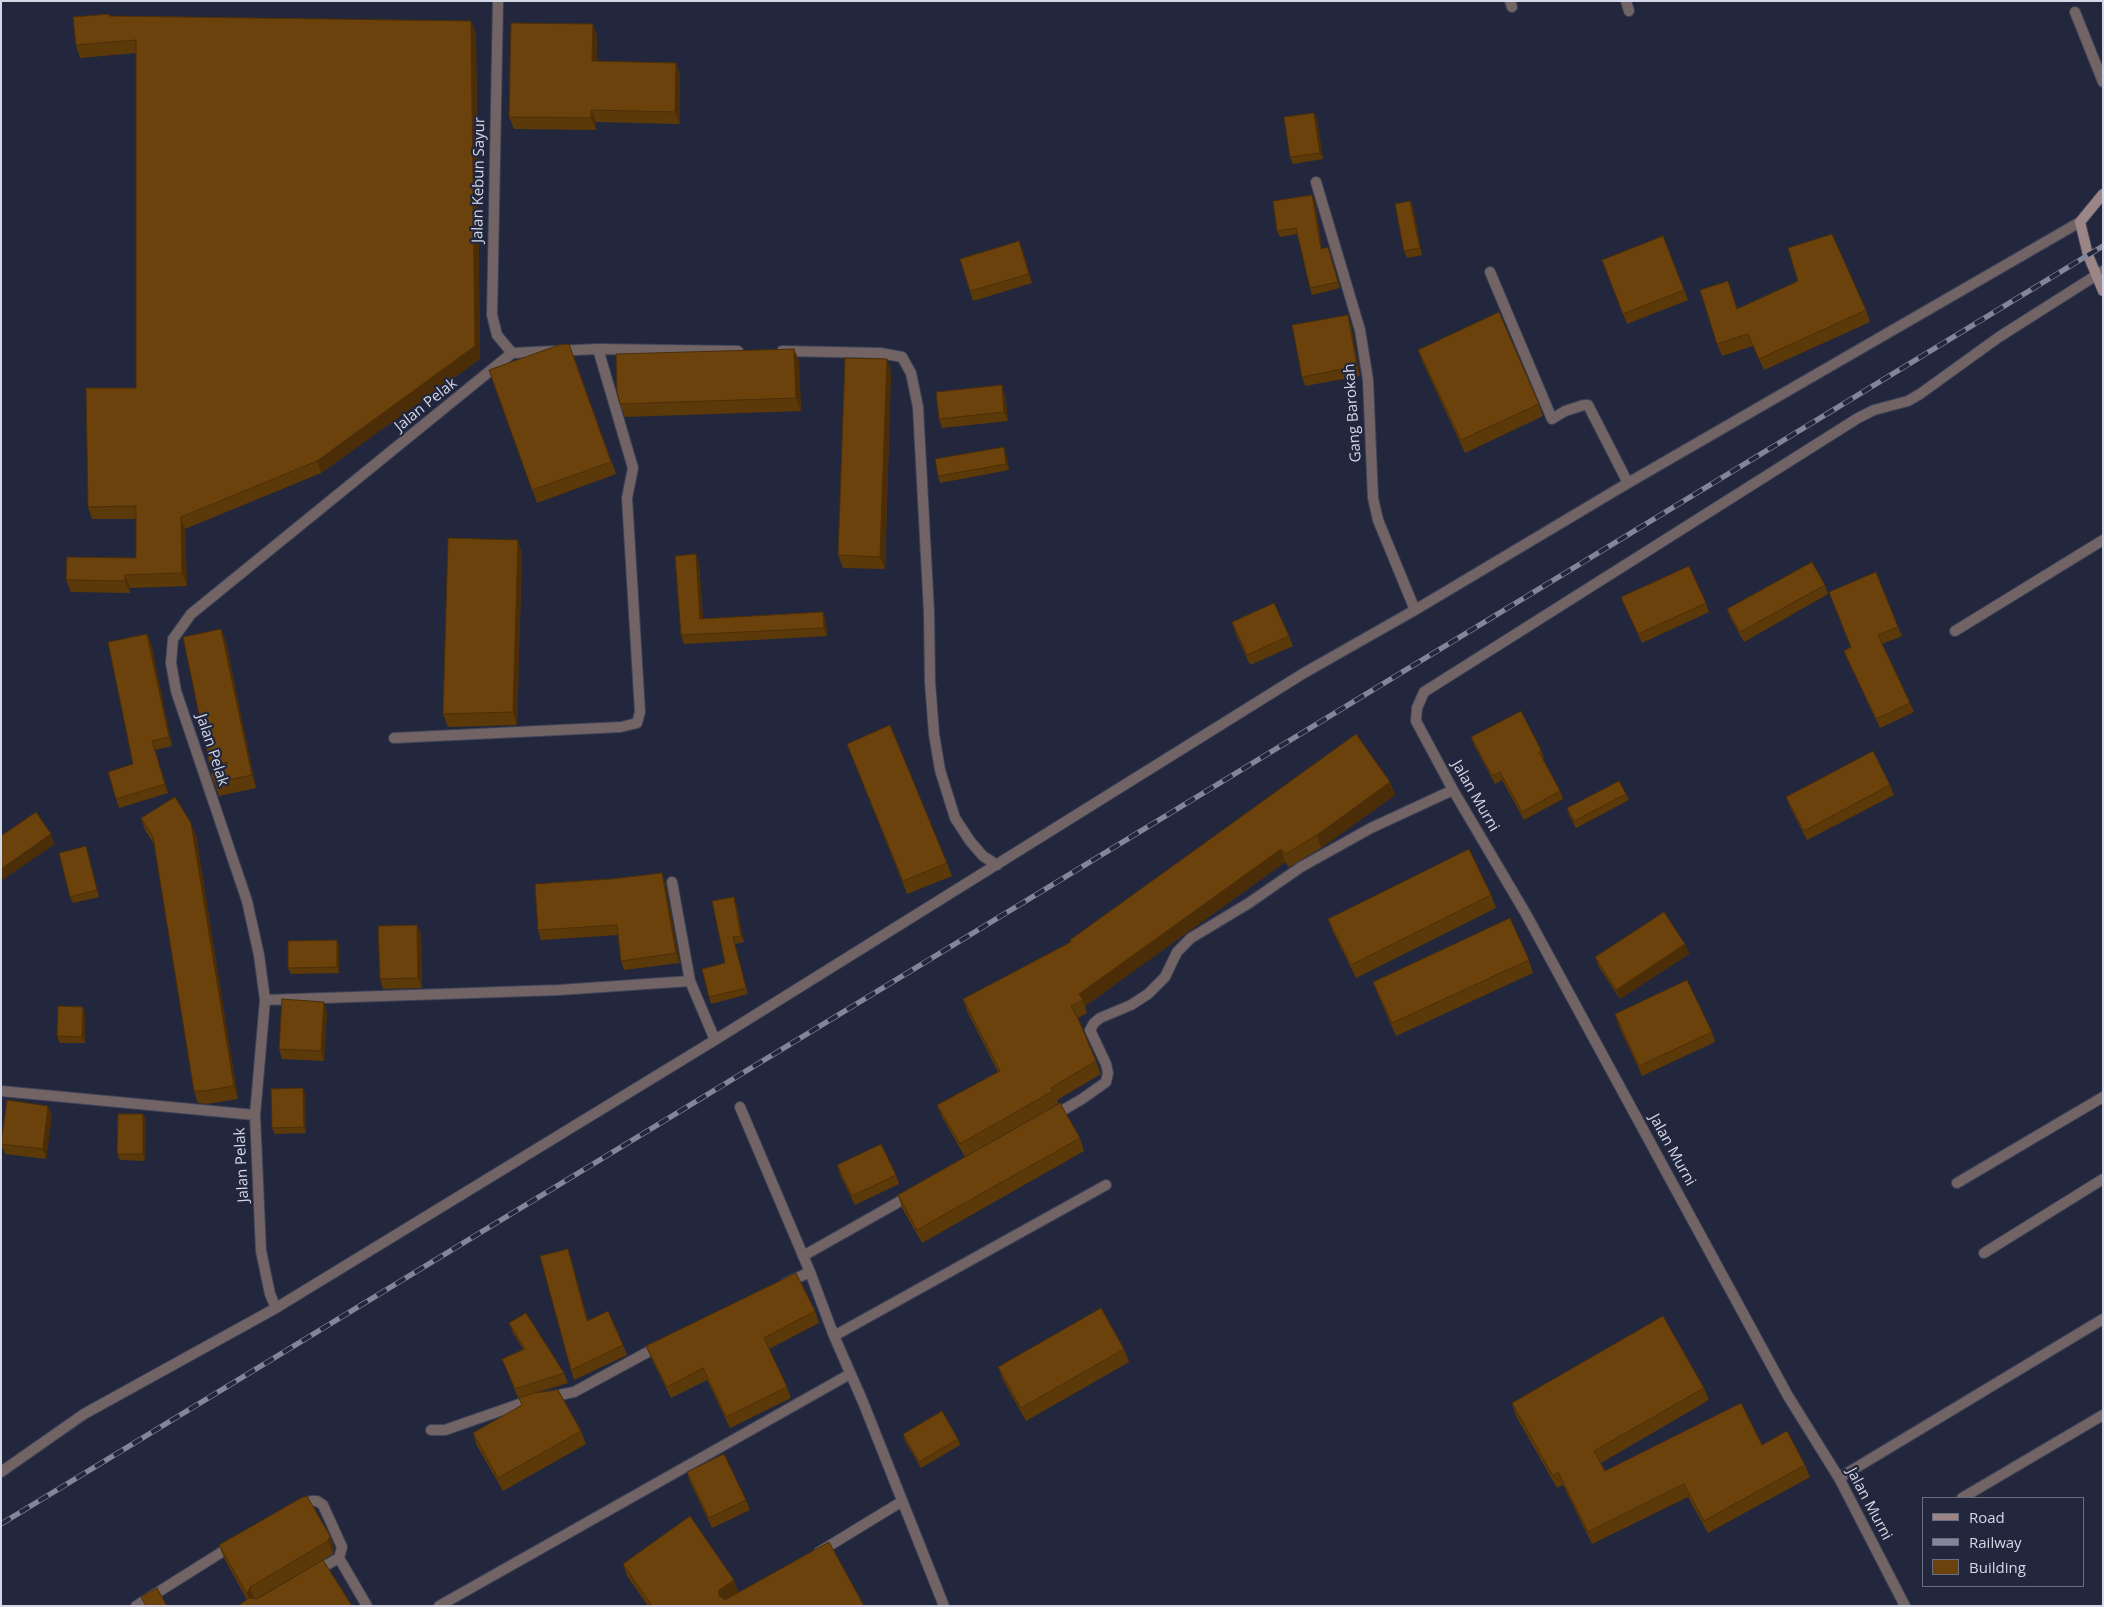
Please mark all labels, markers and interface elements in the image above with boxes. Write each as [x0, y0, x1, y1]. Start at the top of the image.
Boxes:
street label: Jalan Kebun Sayur [469, 117, 489, 243]
street label: Gang Barokah [1341, 363, 1365, 463]
street label: Jalan Pelak [391, 374, 461, 436]
street label: Jalan Pelak [192, 712, 232, 788]
street label: Jalan Murni [1447, 757, 1503, 835]
street label: Jalan Murni [1645, 1111, 1699, 1189]
street label: Jalan Pelak [231, 1127, 253, 1203]
street label: Jalan Murni [1842, 1465, 1896, 1543]
legend [1922, 1497, 2084, 1587]
text: Road [1969, 1507, 2005, 1527]
text: Railway [1969, 1532, 2022, 1552]
text: Building [1969, 1557, 2026, 1577]

